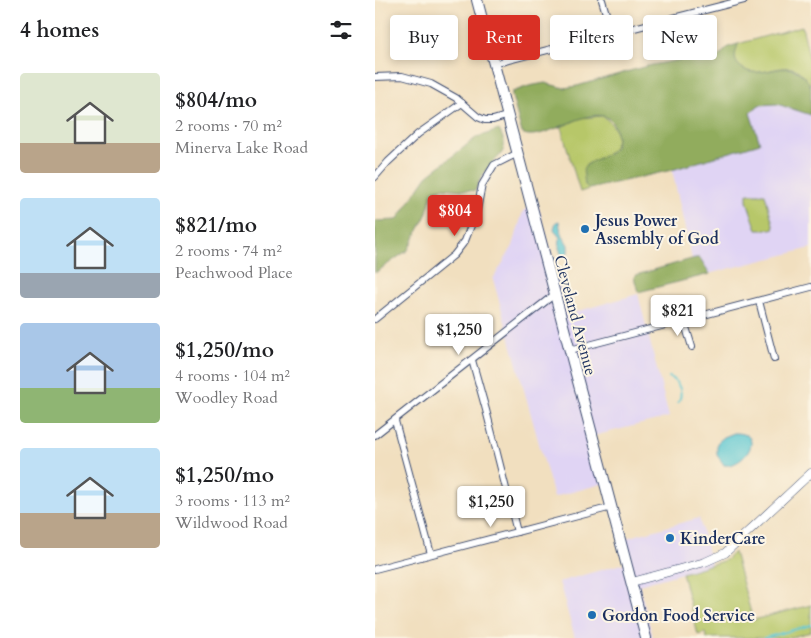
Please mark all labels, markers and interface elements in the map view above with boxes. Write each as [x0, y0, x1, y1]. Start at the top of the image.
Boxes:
chip: Buy [390, 15, 458, 60]
chip: Rent [468, 15, 540, 60]
chip: Filters [550, 15, 633, 60]
chip: New [643, 15, 717, 60]
text: 4 homes [20, 16, 99, 45]
icon: filters [327, 16, 355, 44]
text: $804/mo [175, 86, 257, 115]
icon: home [60, 93, 120, 153]
text: 2 rooms · 70 m² [175, 115, 282, 137]
text: Minerva Lake Road [175, 137, 308, 159]
pin: $804 [425, 194, 485, 237]
text: $804 [439, 200, 471, 222]
place label: Jesus Power Assembly of God [593, 210, 719, 250]
text: $821/mo [175, 211, 257, 240]
icon: home [60, 218, 120, 278]
marker: Jesus Power Assembly of God [579, 223, 591, 235]
text: 2 rooms · 74 m² [175, 240, 282, 262]
street label: Cleveland Avenue [548, 253, 602, 378]
text: Peachwood Place [175, 262, 293, 284]
pin: $821 [648, 294, 708, 337]
text: $821 [662, 300, 694, 322]
pin: $1,250 [418, 314, 500, 356]
text: $1,250 [436, 319, 482, 341]
text: $1,250/mo [175, 336, 274, 365]
icon: home [60, 343, 120, 403]
text: 4 rooms · 104 m² [175, 365, 290, 387]
text: Woodley Road [175, 387, 278, 409]
text: $1,250/mo [175, 461, 274, 490]
icon: home [60, 468, 120, 528]
pin: $1,250 [450, 486, 532, 528]
text: 3 rooms · 113 m² [175, 490, 290, 512]
text: $1,250 [468, 491, 514, 513]
text: Wildwood Road [175, 512, 288, 534]
place label: KinderCare [680, 528, 766, 550]
marker: KinderCare [664, 532, 676, 544]
place label: Gordon Food Service [602, 605, 755, 627]
marker: Gordon Food Service [586, 609, 598, 621]

